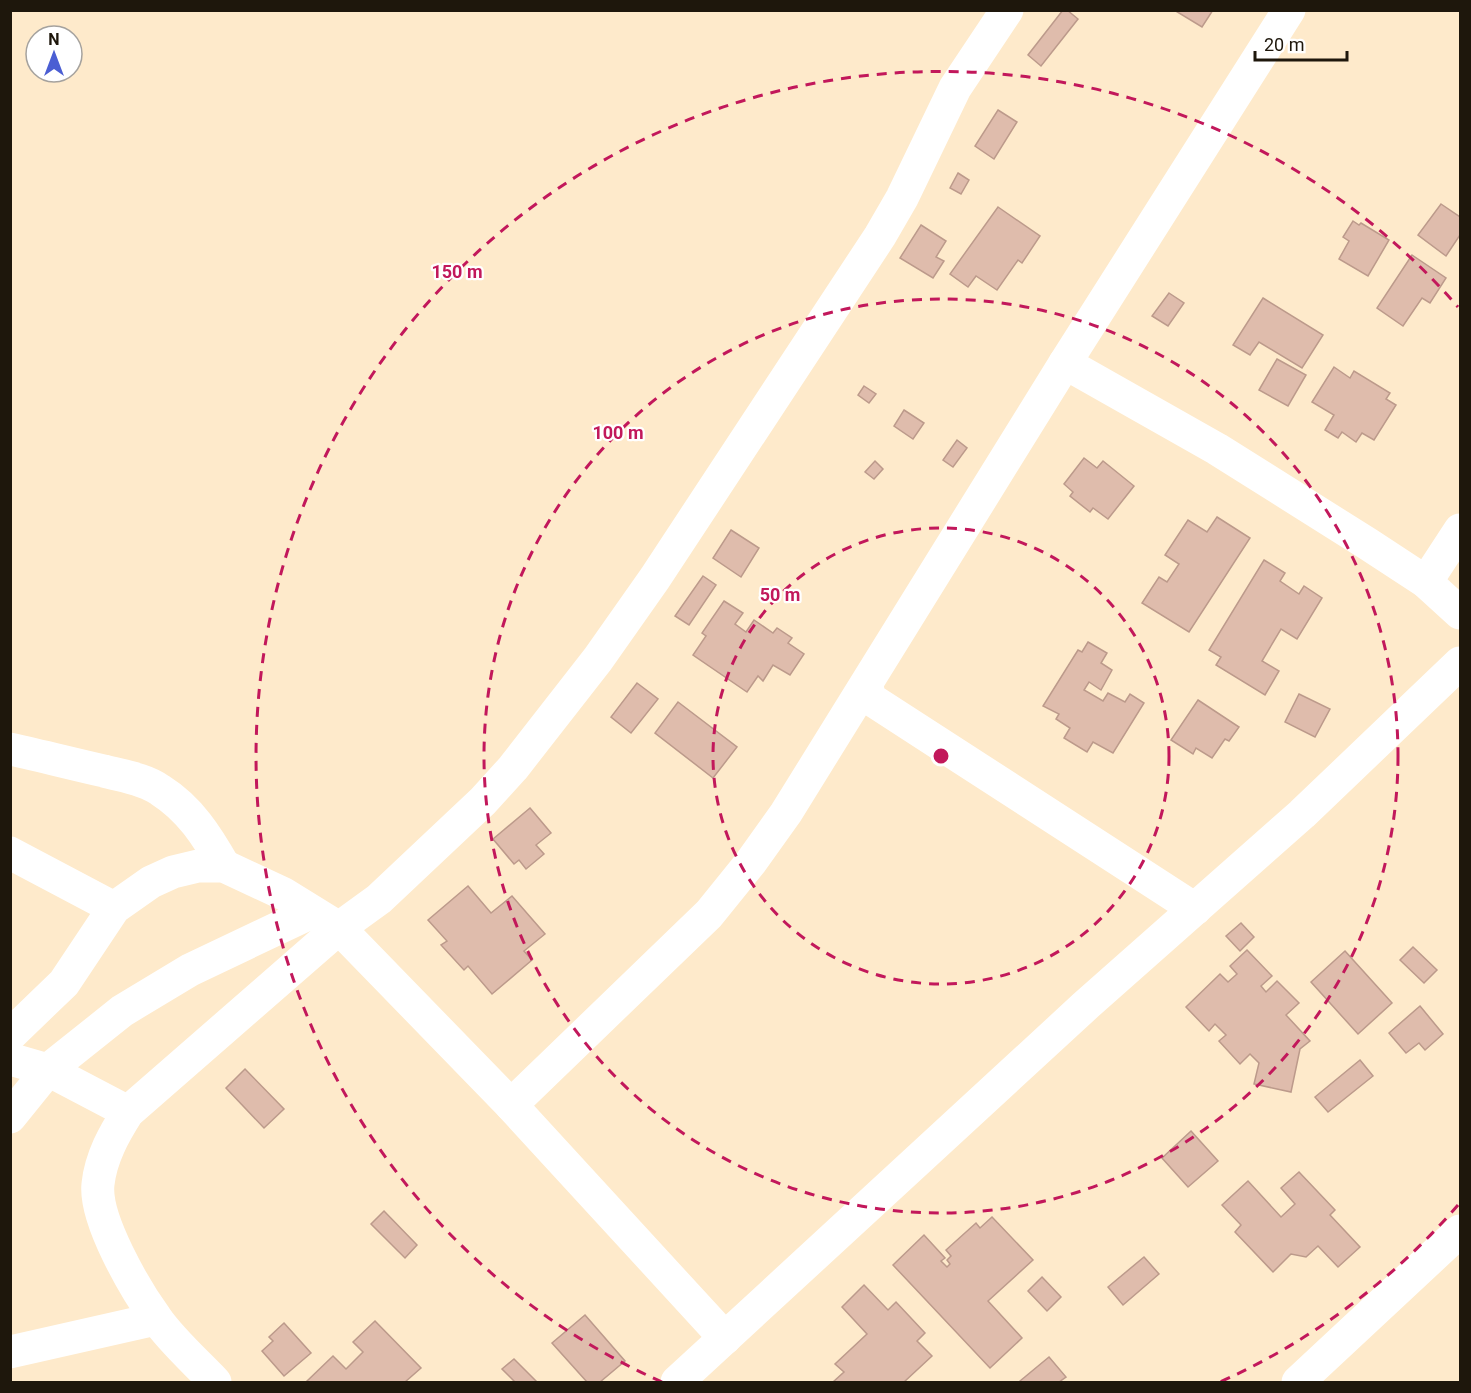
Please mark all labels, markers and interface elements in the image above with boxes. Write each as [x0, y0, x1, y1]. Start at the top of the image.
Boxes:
north arrow [24, 24, 84, 84]
scale bar [1255, 24, 1346, 62]
text: N [48, 30, 60, 49]
text: 20 m [1264, 34, 1304, 55]
text: 150 m [431, 261, 483, 282]
text: 100 m [592, 422, 644, 443]
text: 50 m [760, 584, 800, 605]
centre of rings [931, 746, 951, 766]

